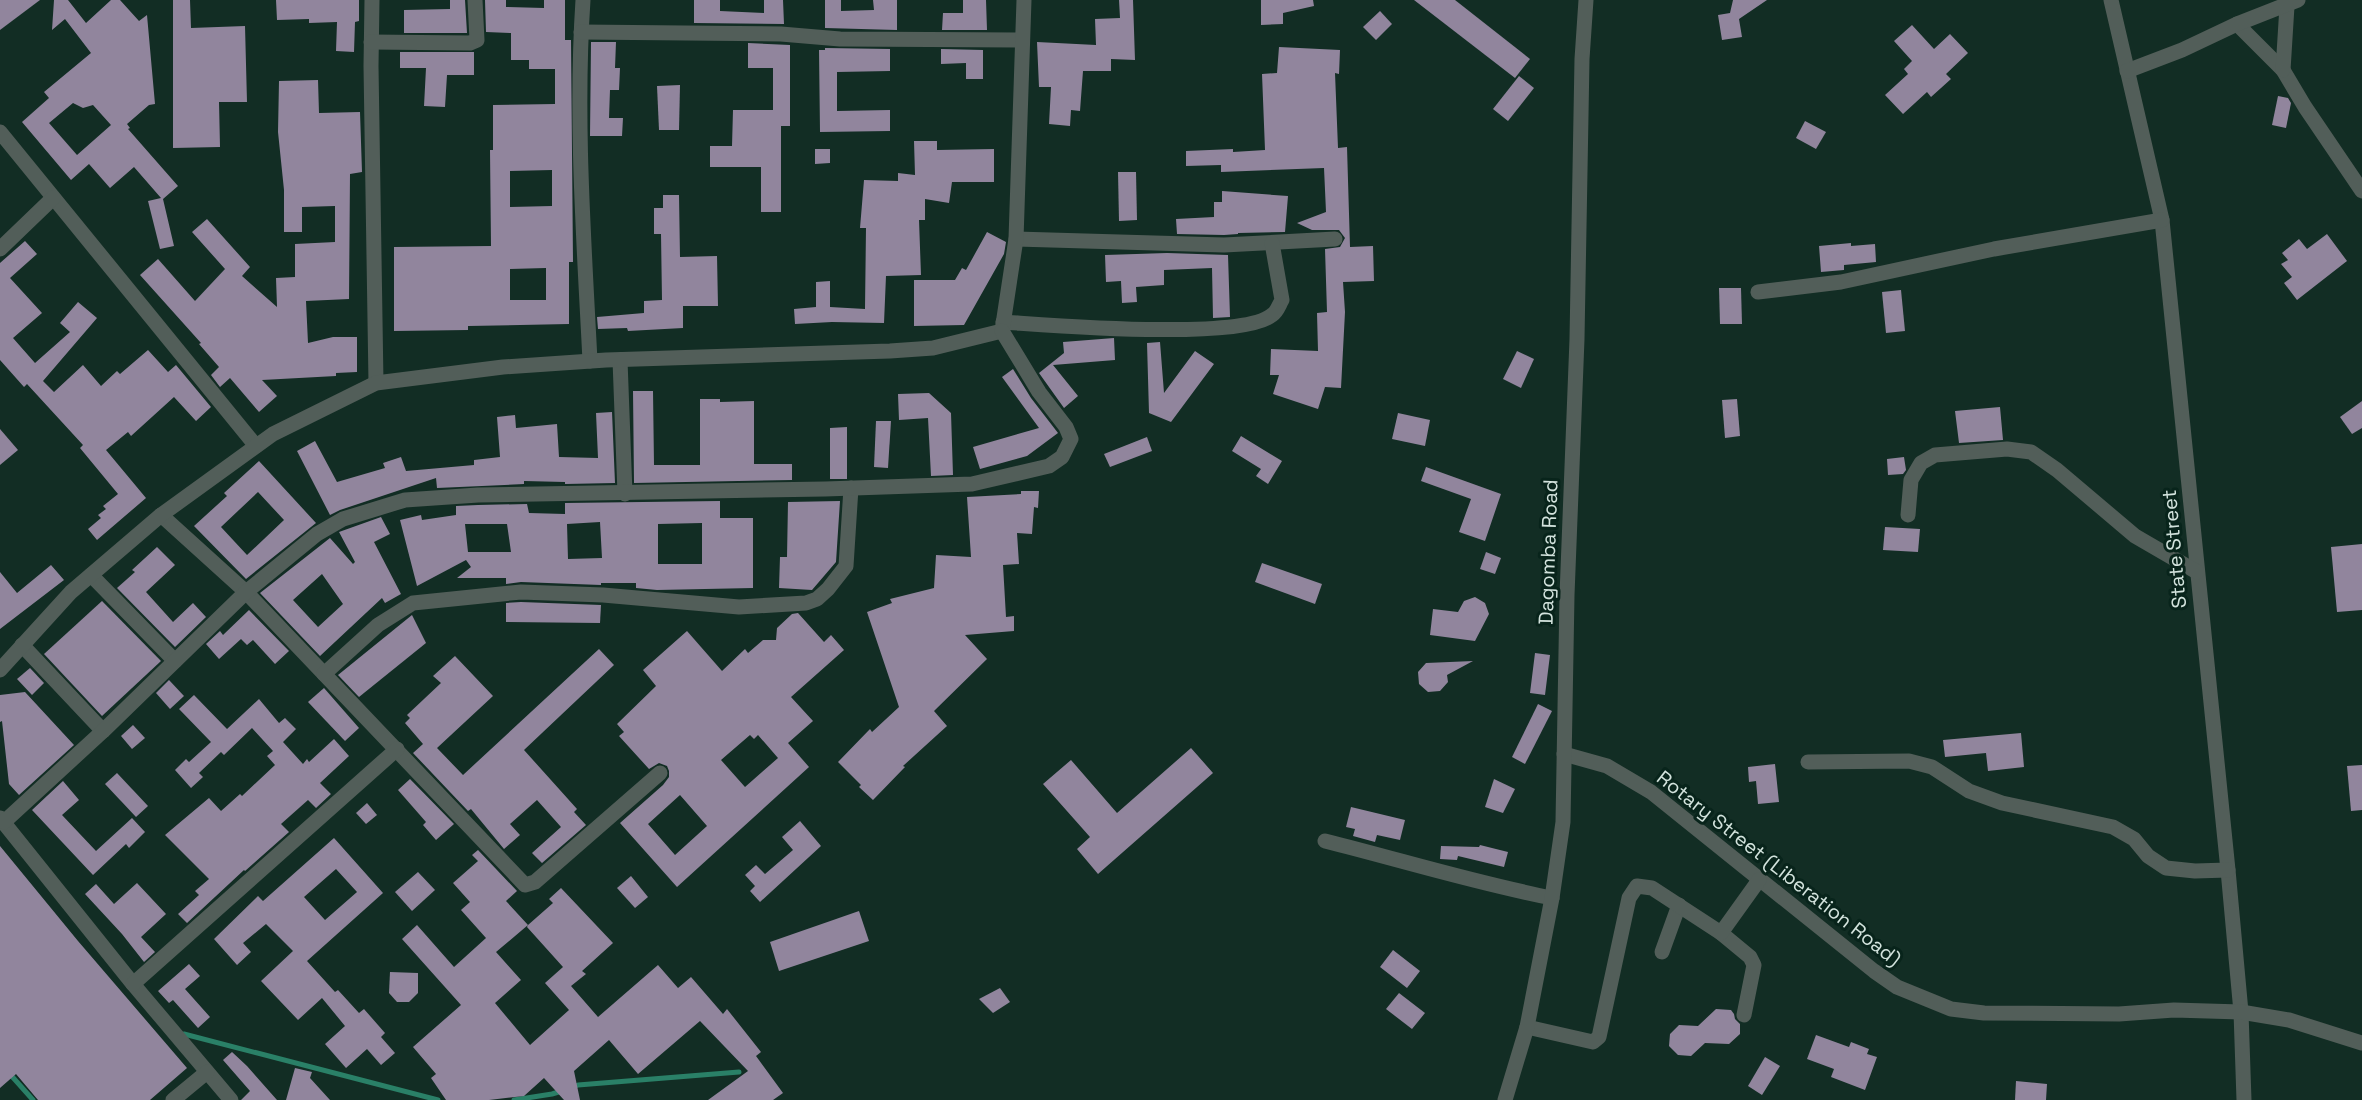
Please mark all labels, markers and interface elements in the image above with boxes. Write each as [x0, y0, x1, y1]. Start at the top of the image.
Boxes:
street label: Dagomba Road [1532, 479, 1564, 625]
street label: State Street [2156, 488, 2192, 610]
street label: Rotary Street (Liberation Road) [1652, 764, 1906, 972]

